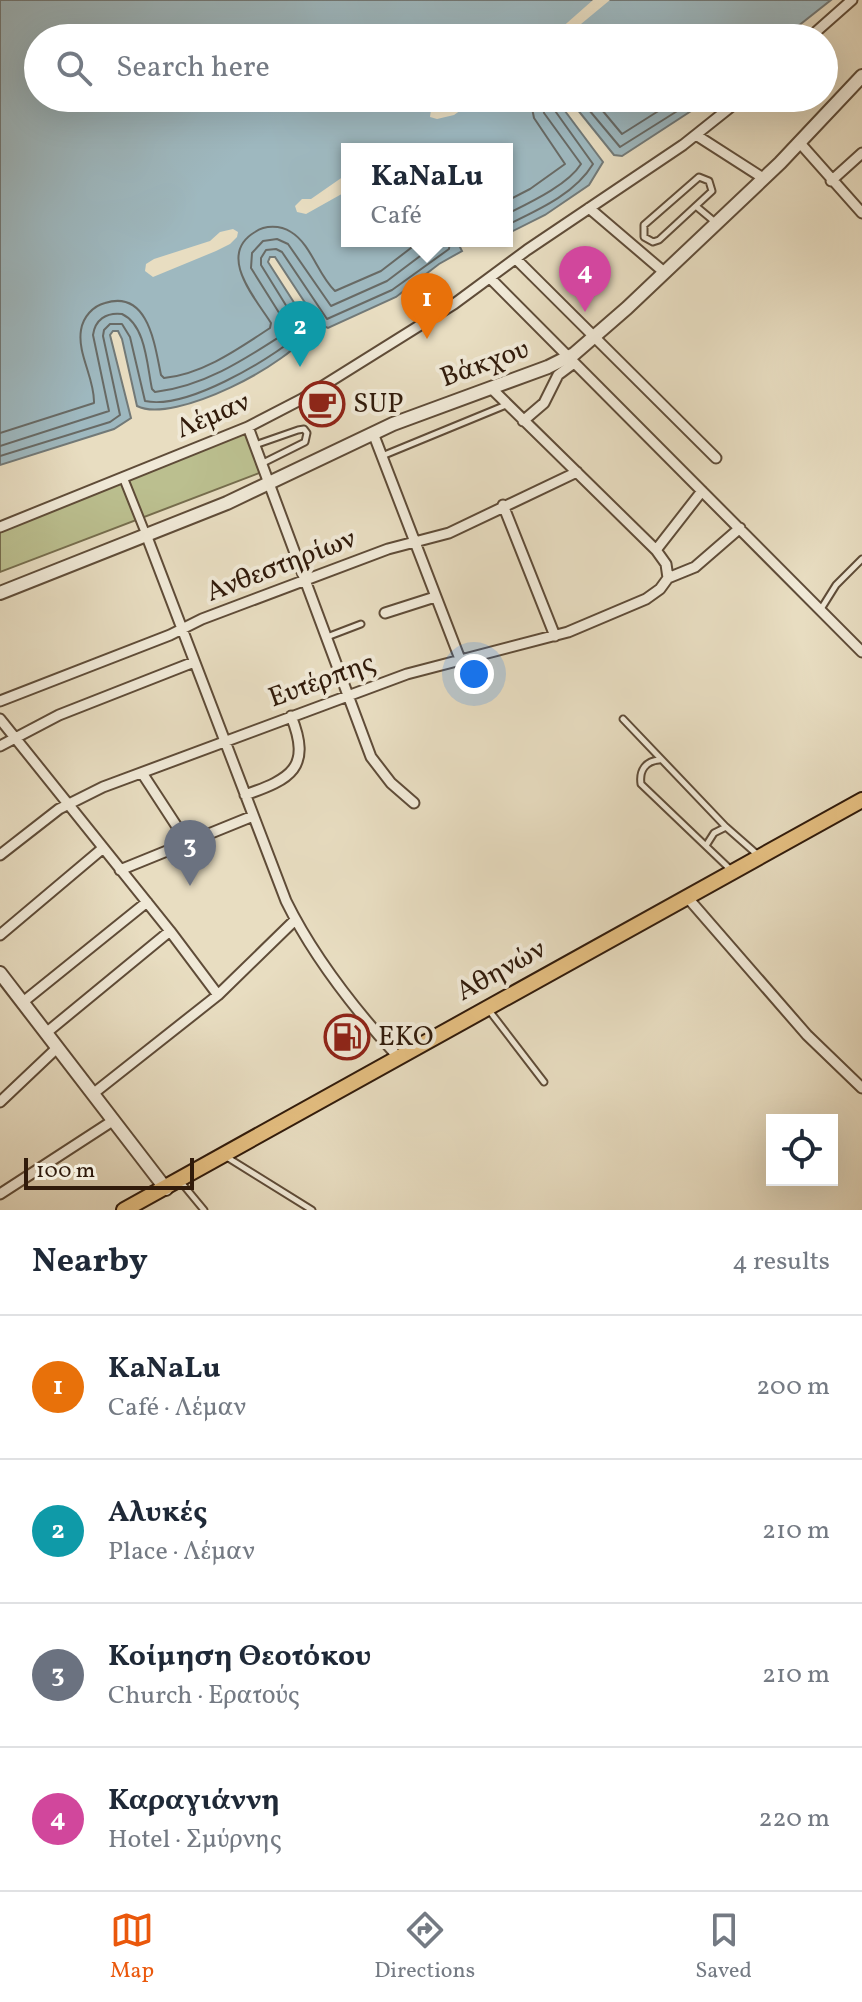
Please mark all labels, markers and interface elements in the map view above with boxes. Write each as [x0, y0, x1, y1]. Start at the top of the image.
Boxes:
search box [24, 24, 838, 112]
icon: search [52, 46, 96, 90]
text: Search here [116, 47, 270, 89]
popup [341, 143, 513, 247]
text: KaNaLu [371, 156, 483, 198]
text: Café [371, 198, 422, 234]
pin: 4 [559, 246, 611, 312]
pin: 1 [401, 273, 453, 339]
pin: 2 [274, 301, 326, 367]
street label: Βάκχου [435, 330, 535, 398]
cafe icon: SUP [298, 380, 346, 428]
street label: Λέμαν [170, 383, 256, 449]
place label: SUP [353, 385, 404, 424]
street label: Ανθεστηρίων [201, 519, 362, 612]
street label: Ευτέρπης [263, 644, 381, 718]
your location [454, 654, 494, 694]
pin: 3 [164, 820, 216, 886]
street label: Αθηνών [449, 930, 553, 1012]
fuel station icon: EKO [323, 1013, 371, 1061]
place label: EKO [378, 1018, 433, 1057]
map controls [766, 1114, 838, 1186]
button: locate [766, 1114, 838, 1186]
scale bar [24, 1154, 194, 1190]
text: 100 m [36, 1156, 95, 1187]
text: Nearby [32, 1239, 148, 1286]
text: 4 results [732, 1244, 830, 1280]
text: KaNaLu [108, 1348, 221, 1390]
text: 1 [53, 1369, 63, 1405]
text: 200 m [756, 1369, 830, 1405]
text: Café · Λέμαν [108, 1390, 246, 1426]
text: Αλυκές [108, 1492, 207, 1534]
text: 2 [51, 1513, 65, 1549]
text: 210 m [762, 1513, 830, 1549]
text: Place · Λέμαν [108, 1534, 254, 1570]
text: Κοίμηση Θεοτόκου [108, 1636, 371, 1678]
text: 3 [51, 1657, 65, 1693]
text: 210 m [762, 1657, 830, 1693]
text: Church · Ερατούς [108, 1678, 300, 1714]
text: Καραγιάννη [108, 1780, 280, 1822]
text: 4 [50, 1801, 66, 1837]
text: 220 m [758, 1801, 830, 1837]
text: Hotel · Σμύρνης [108, 1822, 282, 1858]
tab: Map [110, 1908, 154, 1987]
tab: Directions [374, 1908, 475, 1987]
tab: Saved [695, 1908, 752, 1987]

